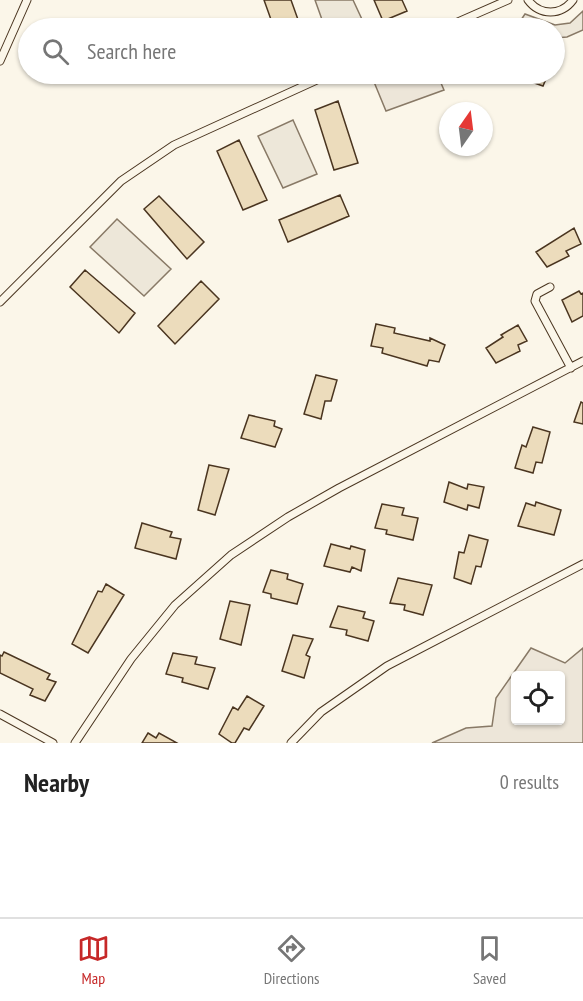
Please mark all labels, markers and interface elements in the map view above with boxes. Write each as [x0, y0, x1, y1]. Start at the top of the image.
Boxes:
search box [18, 18, 565, 84]
icon: search [39, 35, 72, 68]
text: Search here [87, 37, 176, 65]
north arrow [439, 102, 493, 156]
map controls [511, 671, 565, 725]
button: locate [511, 671, 565, 725]
text: Nearby [24, 766, 89, 799]
text: 0 results [500, 769, 559, 795]
tab: Map [77, 932, 110, 988]
tab: Directions [264, 932, 319, 988]
tab: Saved [473, 932, 506, 988]

